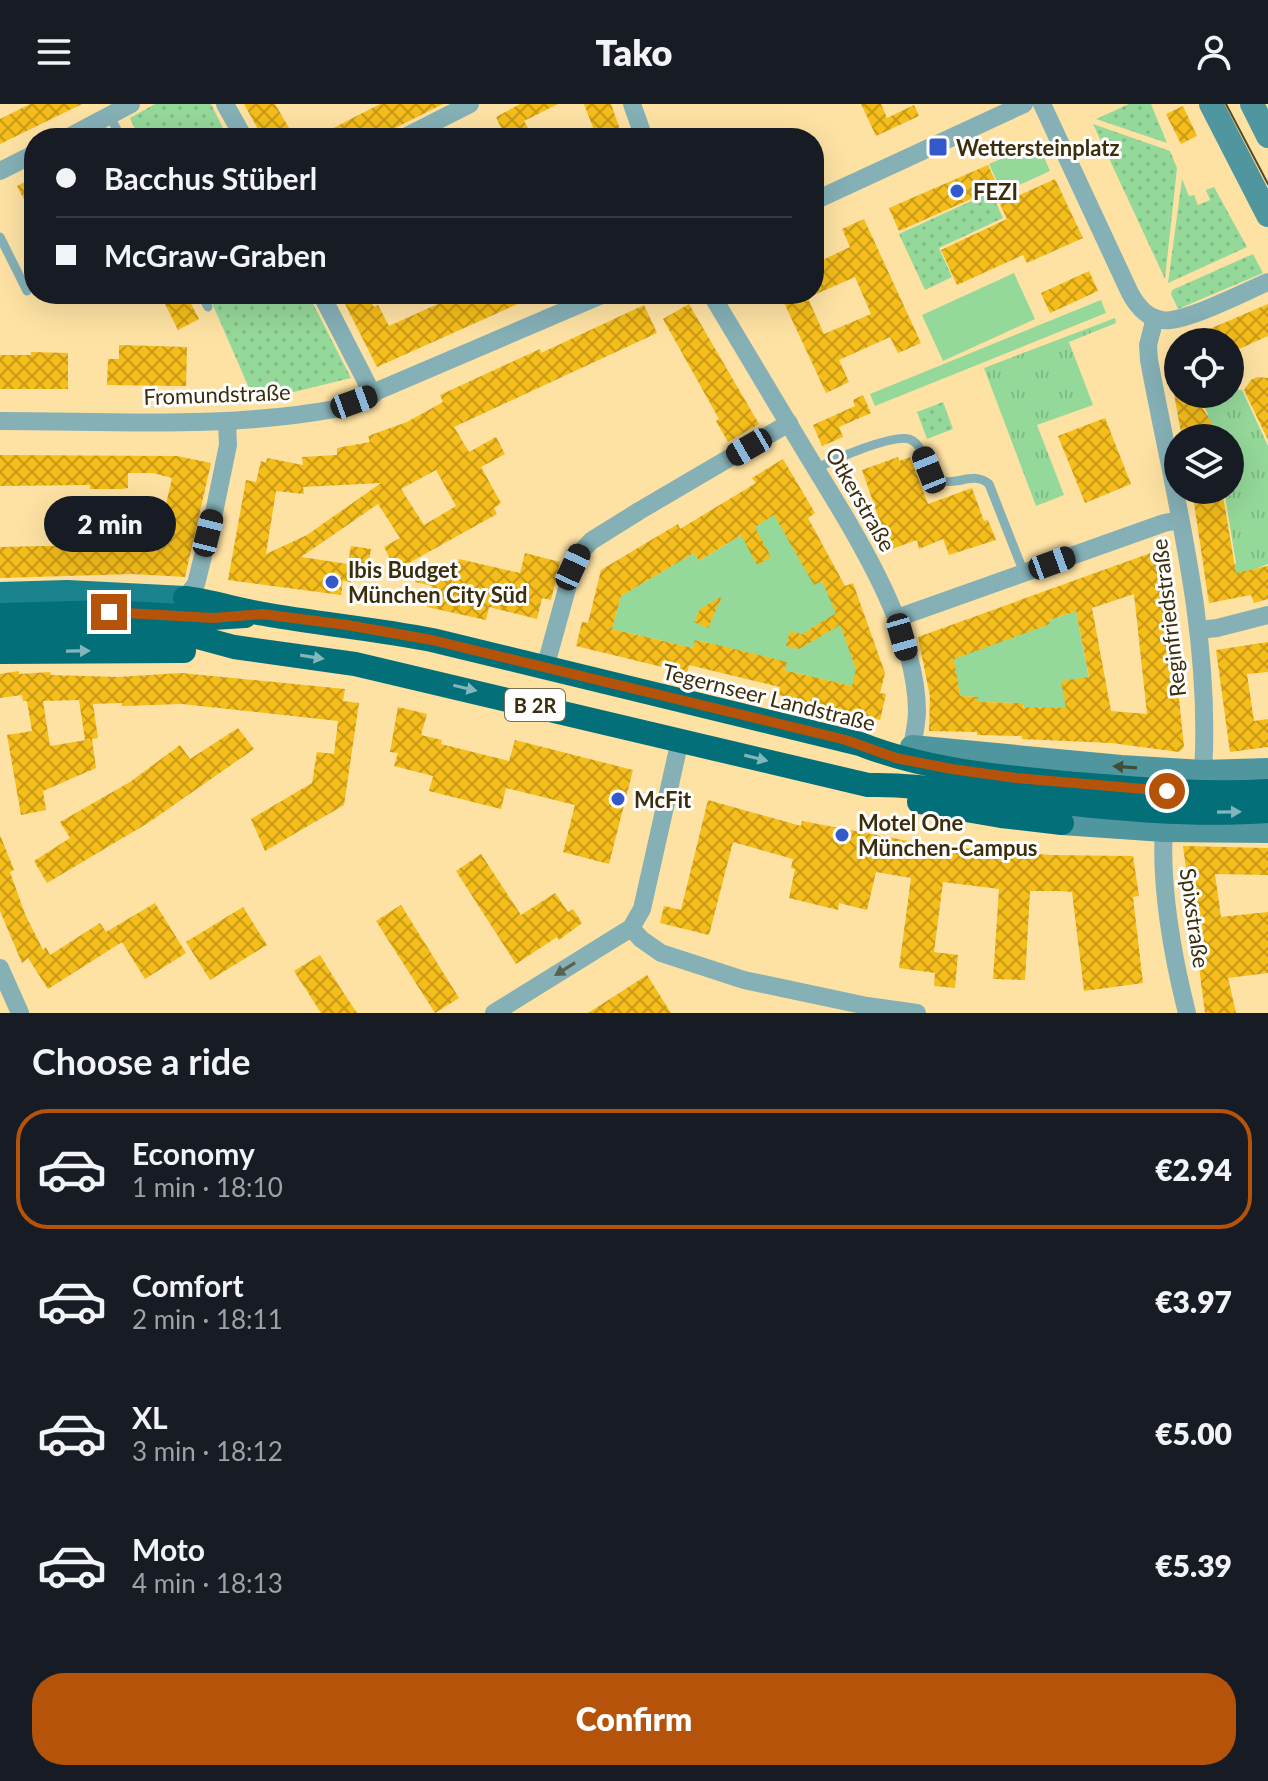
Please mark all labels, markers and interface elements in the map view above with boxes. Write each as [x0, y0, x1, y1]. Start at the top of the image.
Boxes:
icon: menu [32, 30, 76, 74]
text: Tako [596, 30, 672, 74]
icon: person [1192, 30, 1236, 74]
place label: Wettersteinplatz [956, 134, 1120, 161]
marker: Wettersteinplatz [927, 136, 949, 158]
text: Bacchus Stüberl [104, 160, 317, 196]
place label: FEZI [973, 178, 1018, 205]
marker: FEZI [948, 182, 966, 200]
text: McGraw-Graben [104, 237, 327, 273]
map controls [1164, 328, 1244, 504]
button: locate [1164, 328, 1244, 408]
street label: Fromundstraße [143, 378, 291, 410]
car [327, 383, 381, 421]
button: layers [1164, 424, 1244, 504]
car [722, 425, 776, 469]
street label: Otkerstraße [820, 442, 902, 556]
car [909, 443, 949, 497]
callout: 2 min [43, 496, 175, 552]
car [191, 507, 225, 559]
text: 2 min [78, 508, 142, 540]
street label: Reginfriedstraße [1145, 537, 1191, 699]
car [552, 540, 594, 594]
car [1025, 544, 1079, 582]
place label: Ibis Budget München City Süd [348, 556, 527, 608]
marker: Ibis Budget München City Süd [323, 573, 341, 591]
route end [91, 594, 127, 630]
car [884, 611, 920, 663]
one-way arrow [66, 644, 91, 657]
one-way arrow [299, 651, 324, 663]
street label: Tegernseer Landstraße [660, 657, 878, 737]
one-way arrow [453, 683, 478, 695]
road number: B 2R [505, 689, 565, 721]
one-way arrow [744, 752, 769, 765]
one-way arrow [1112, 760, 1137, 773]
route start [1149, 773, 1185, 809]
place label: McFit [634, 786, 692, 813]
marker: McFit [609, 790, 627, 808]
one-way arrow [1217, 806, 1242, 818]
place label: Motel One München-Campus [858, 809, 1038, 861]
marker: Motel One München-Campus [833, 826, 851, 844]
street label: Spixstraße [1175, 866, 1215, 970]
one-way arrow [554, 962, 576, 976]
text: Choose a ride [32, 1039, 251, 1083]
icon: car [36, 1133, 108, 1205]
text: Economy [132, 1135, 255, 1171]
text: €2.94 [1155, 1151, 1232, 1187]
text: 1 min · 18:10 [132, 1171, 283, 1203]
icon: car [36, 1265, 108, 1337]
text: Comfort [132, 1267, 244, 1303]
text: €3.97 [1155, 1283, 1232, 1319]
text: 2 min · 18:11 [132, 1303, 283, 1335]
icon: car [36, 1397, 108, 1469]
text: XL [132, 1399, 168, 1435]
text: €5.00 [1155, 1415, 1232, 1451]
text: 3 min · 18:12 [132, 1435, 283, 1467]
icon: car [36, 1529, 108, 1601]
text: Moto [132, 1531, 205, 1567]
text: €5.39 [1155, 1547, 1232, 1583]
text: 4 min · 18:13 [132, 1567, 283, 1599]
button: Confirm [32, 1673, 1236, 1765]

